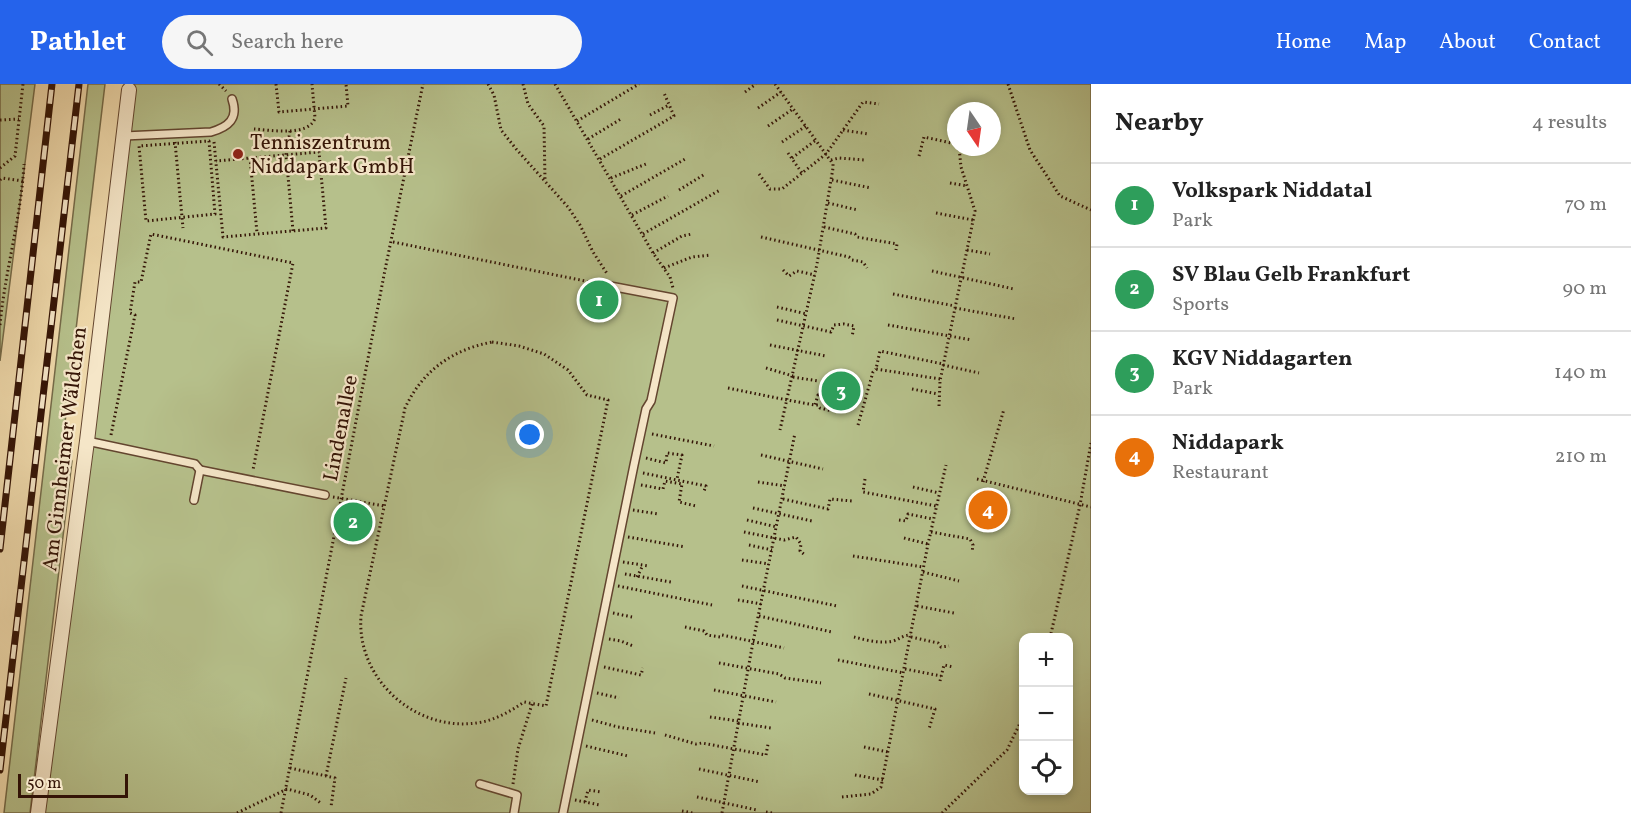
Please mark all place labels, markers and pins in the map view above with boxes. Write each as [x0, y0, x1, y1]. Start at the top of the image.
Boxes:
place label: Tenniszentrum Niddapark GmbH [250, 129, 414, 182]
marker: Tenniszentrum Niddapark GmbH [231, 147, 245, 161]
pin: 1 [580, 278, 618, 322]
pin: 3 [822, 368, 860, 414]
pin: 4 [968, 488, 1008, 532]
pin: 2 [334, 500, 372, 544]

